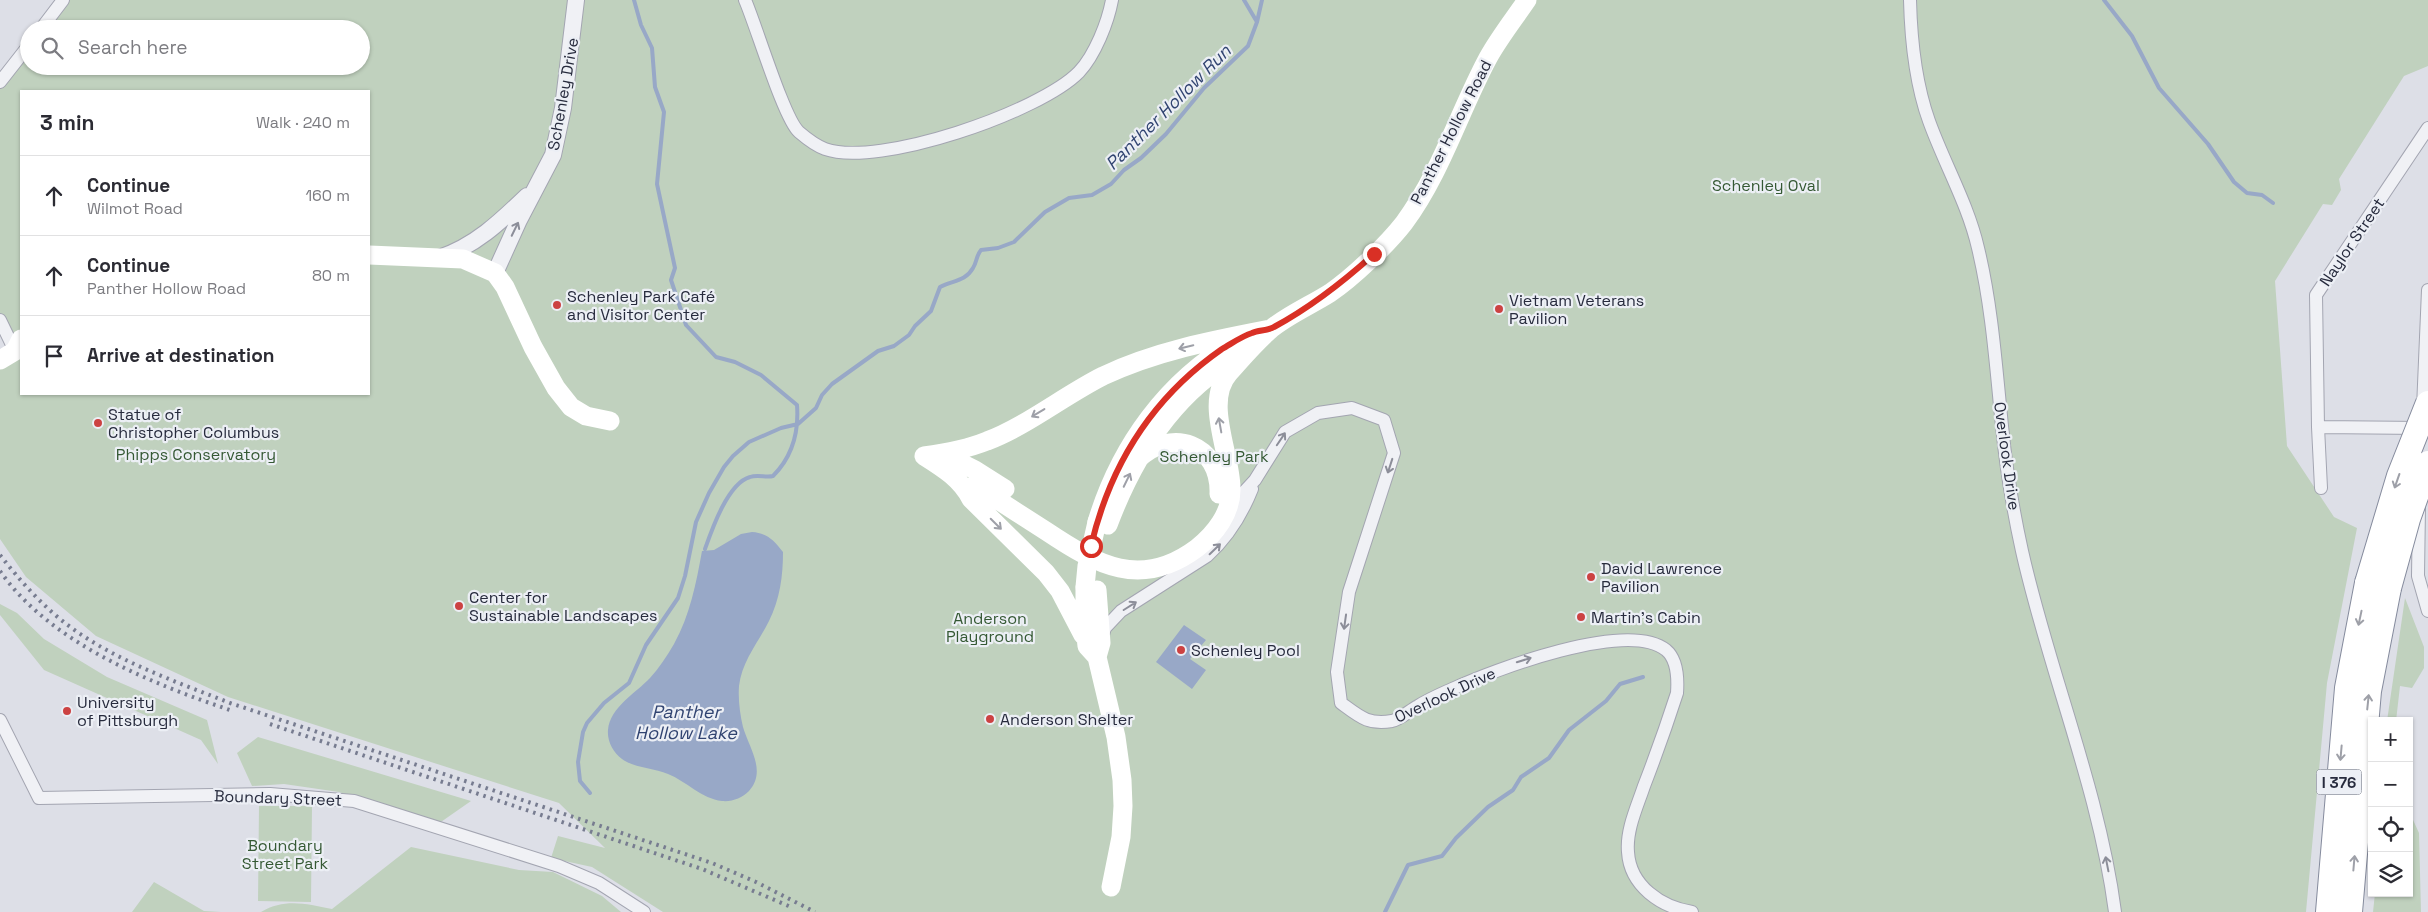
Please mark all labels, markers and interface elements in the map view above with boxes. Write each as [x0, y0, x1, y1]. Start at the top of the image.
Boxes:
search box [20, 20, 370, 75]
icon: search [38, 34, 66, 62]
text: Search here [78, 35, 188, 60]
street label: Schenley Drive [543, 36, 583, 152]
water label: Panther Hollow Run [1100, 39, 1236, 175]
street label: Panther Hollow Road [1406, 56, 1496, 208]
text: 3 min [40, 109, 95, 136]
text: Walk · 240 m [256, 112, 350, 133]
text: Continue [87, 173, 170, 198]
park label: Schenley Oval [1712, 175, 1820, 196]
icon: ahead [40, 182, 68, 210]
text: 160 m [305, 185, 350, 206]
street label: Naylor Street [2315, 194, 2389, 290]
text: Wilmot Road [87, 198, 183, 219]
one-way arrow [510, 221, 520, 236]
route end [1363, 243, 1386, 266]
text: Continue [87, 253, 170, 278]
icon: ahead [40, 262, 68, 290]
text: 80 m [312, 265, 350, 286]
text: Panther Hollow Road [87, 278, 246, 299]
place label: Schenley Park Café and Visitor Center [567, 286, 715, 325]
place label: Vietnam Veterans Pavilion [1509, 290, 1644, 329]
marker: Schenley Park Café and Visitor Center [551, 299, 563, 311]
marker: Vietnam Veterans Pavilion [1493, 303, 1505, 315]
icon: arrive [40, 342, 68, 370]
text: Arrive at destination [87, 343, 275, 368]
one-way arrow [1178, 343, 1194, 352]
street label: Overlook Drive [1989, 400, 2025, 512]
place label: Statue of Christopher Columbus [108, 404, 279, 443]
one-way arrow [1032, 408, 1046, 418]
marker: Statue of Christopher Columbus [92, 417, 104, 429]
one-way arrow [1215, 418, 1225, 434]
one-way arrow [1276, 432, 1286, 446]
park label: Phipps Conservatory [116, 444, 276, 465]
park label: Schenley Park [1159, 446, 1269, 467]
one-way arrow [1384, 458, 1394, 474]
one-way arrow [1123, 473, 1132, 488]
one-way arrow [2392, 473, 2401, 488]
one-way arrow [990, 518, 1002, 530]
route start [1080, 535, 1103, 558]
one-way arrow [1208, 543, 1221, 555]
place label: David Lawrence Pavilion [1601, 558, 1722, 597]
marker: David Lawrence Pavilion [1585, 571, 1597, 583]
place label: Center for Sustainable Landscapes [469, 587, 658, 626]
marker: Center for Sustainable Landscapes [453, 600, 465, 612]
one-way arrow [1122, 601, 1136, 611]
place label: Martin's Cabin [1591, 607, 1701, 628]
park label: Anderson Playground [946, 608, 1034, 647]
one-way arrow [2355, 609, 2364, 625]
marker: Martin's Cabin [1575, 611, 1587, 623]
one-way arrow [1339, 614, 1349, 630]
place label: Schenley Pool [1191, 640, 1300, 661]
marker: Schenley Pool [1175, 644, 1187, 656]
one-way arrow [1516, 655, 1532, 664]
street label: Overlook Drive [1391, 662, 1499, 728]
place label: University of Pittsburgh [77, 692, 178, 731]
one-way arrow [2363, 694, 2373, 710]
water label: Panther Hollow Lake [635, 700, 738, 744]
marker: University of Pittsburgh [61, 705, 73, 717]
place label: Anderson Shelter [1000, 709, 1133, 730]
marker: Anderson Shelter [984, 713, 996, 725]
map controls [2368, 717, 2413, 897]
button: + [2368, 717, 2413, 762]
one-way arrow [2336, 745, 2346, 761]
button: − [2368, 762, 2413, 807]
road number: I 376 [2316, 770, 2362, 794]
street label: Boundary Street [213, 785, 343, 811]
button: locate [2368, 807, 2413, 852]
park label: Boundary Street Park [242, 835, 329, 874]
button: layers [2368, 852, 2413, 897]
one-way arrow [2101, 856, 2111, 872]
one-way arrow [2349, 856, 2359, 872]

